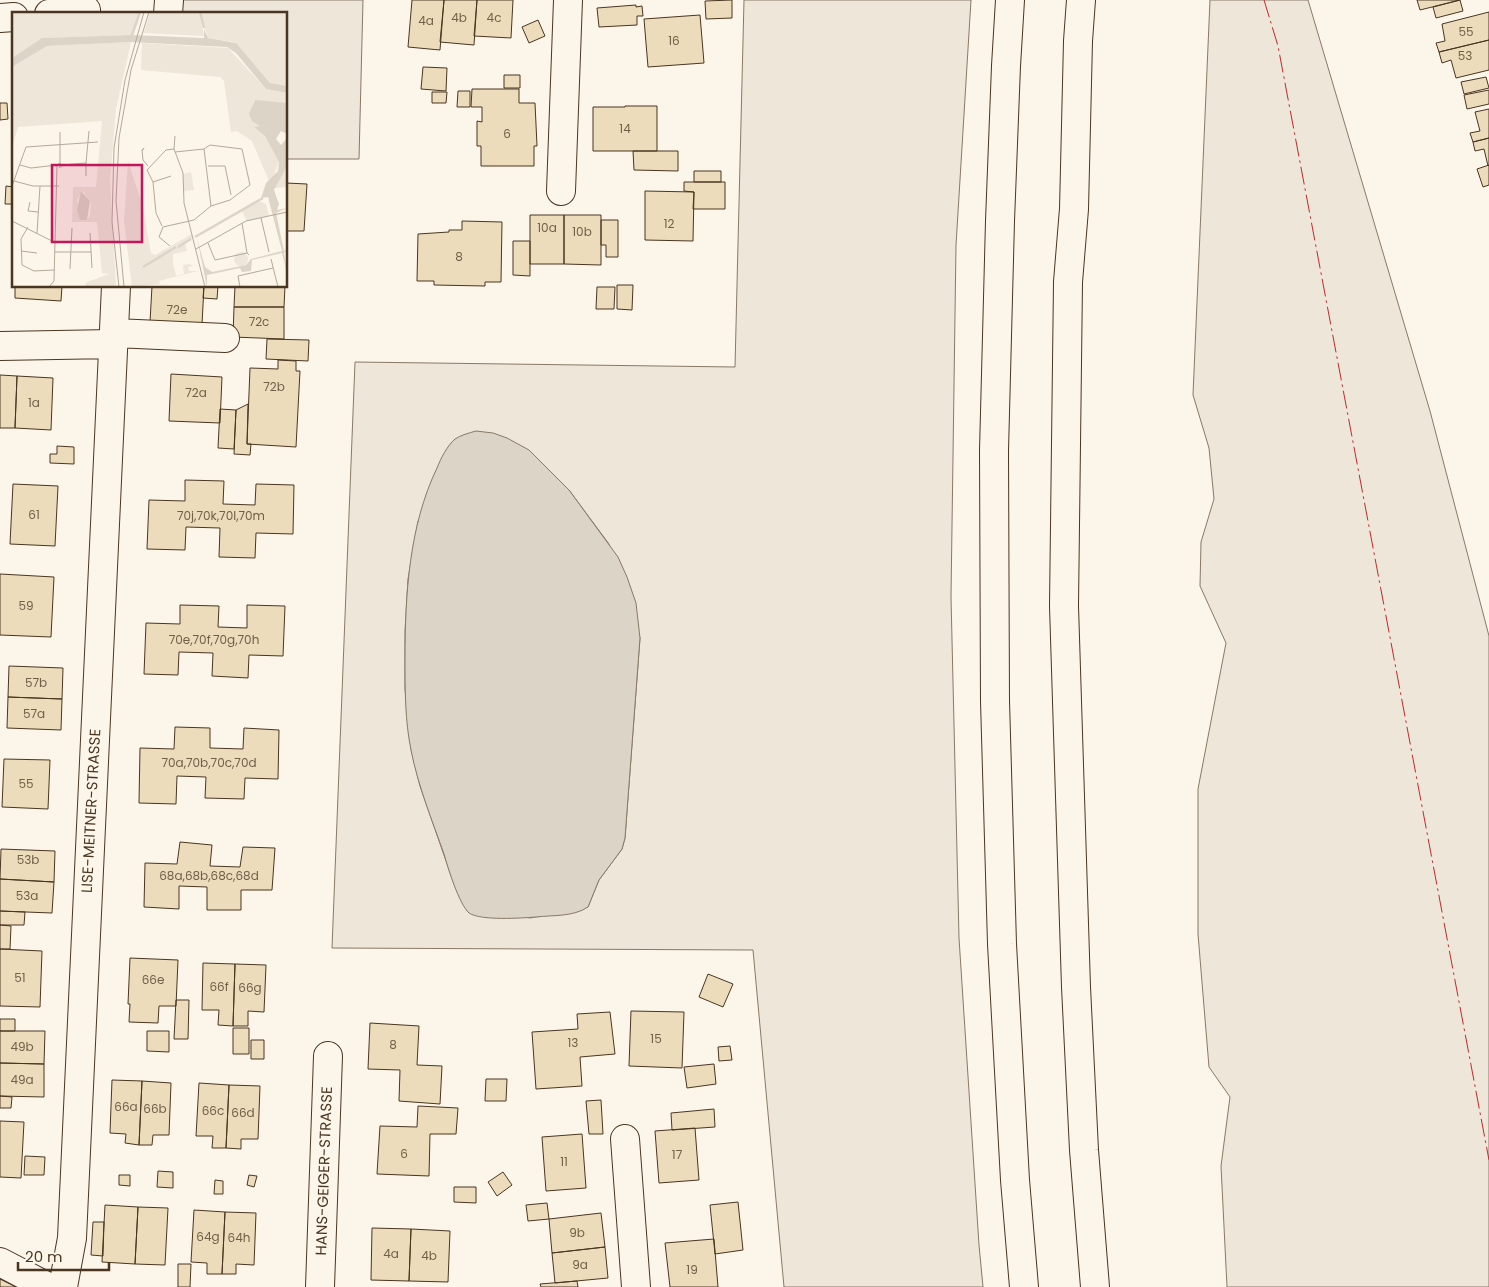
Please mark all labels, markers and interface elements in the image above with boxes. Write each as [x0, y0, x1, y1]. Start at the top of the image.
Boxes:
house number: 4b [451, 9, 467, 26]
house number: 4c [487, 9, 501, 26]
inset map [12, 12, 288, 288]
house number: 4a [418, 12, 434, 29]
house number: 55 [1458, 23, 1474, 40]
house number: 16 [668, 32, 680, 49]
house number: 53 [1458, 47, 1472, 64]
house number: 14 [619, 120, 631, 137]
house number: 6 [503, 125, 511, 142]
house number: 12 [664, 215, 674, 232]
house number: 10a [537, 219, 557, 236]
house number: 10b [572, 223, 592, 240]
house number: 8 [455, 248, 463, 265]
house number: 72e [167, 301, 187, 318]
house number: 72c [249, 313, 269, 330]
house number: 72b [263, 378, 285, 395]
house number: 72a [185, 384, 207, 401]
house number: 1a [28, 394, 40, 411]
house number: 61 [28, 506, 40, 523]
house number: 70j,70k,70l,70m [177, 507, 265, 524]
house number: 59 [18, 597, 34, 614]
house number: 70e,70f,70g,70h [169, 631, 259, 648]
house number: 57b [25, 674, 47, 691]
house number: 57a [23, 705, 45, 722]
street label: LISE-MEITNER-STRASSE [76, 728, 105, 894]
house number: 70a,70b,70c,70d [161, 754, 257, 771]
house number: 55 [18, 775, 34, 792]
house number: 53b [17, 851, 39, 868]
house number: 68a,68b,68c,68d [159, 867, 259, 884]
house number: 53a [16, 887, 38, 904]
house number: 51 [14, 969, 26, 986]
house number: 66e [142, 971, 164, 988]
house number: 66f [209, 978, 229, 995]
house number: 66g [238, 979, 262, 996]
house number: 15 [650, 1030, 662, 1047]
house number: 13 [568, 1034, 578, 1051]
house number: 8 [389, 1036, 397, 1053]
house number: 49b [10, 1038, 34, 1055]
house number: 49a [10, 1071, 34, 1088]
street label: HANS-GEIGER-STRASSE [310, 1086, 337, 1256]
house number: 66a [114, 1098, 138, 1115]
house number: 66b [143, 1100, 167, 1117]
house number: 66c [202, 1102, 224, 1119]
house number: 66d [231, 1104, 255, 1121]
house number: 6 [400, 1145, 408, 1162]
house number: 17 [672, 1146, 683, 1163]
house number: 11 [560, 1153, 568, 1170]
house number: 9b [569, 1224, 585, 1241]
house number: 64g [196, 1228, 220, 1245]
house number: 64h [228, 1229, 250, 1246]
scale bar [18, 1240, 109, 1272]
house number: 4a [383, 1245, 399, 1262]
text: 20 m [25, 1246, 63, 1267]
house number: 4b [421, 1247, 437, 1264]
house number: 9a [572, 1256, 588, 1273]
house number: 19 [686, 1261, 698, 1278]

